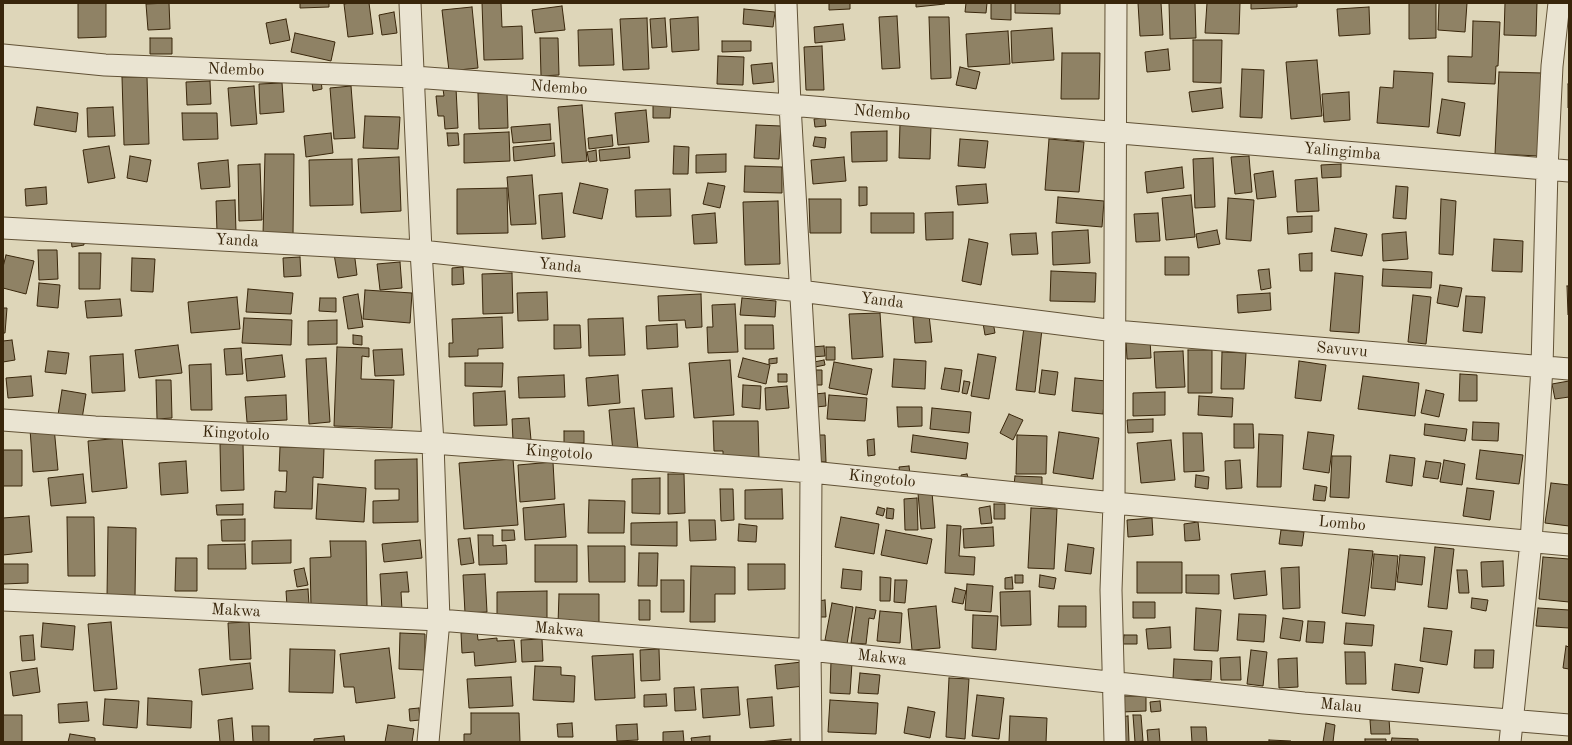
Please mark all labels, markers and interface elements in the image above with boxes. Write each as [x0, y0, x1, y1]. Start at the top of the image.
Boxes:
street label: Ndembo [207, 59, 265, 81]
street label: Ndembo [530, 76, 588, 100]
street label: Ndembo [853, 101, 911, 125]
street label: Yalingimba [1303, 139, 1381, 165]
street label: Yanda [215, 230, 259, 252]
street label: Yanda [537, 254, 583, 278]
street label: Yanda [859, 289, 905, 313]
street label: Savuvu [1316, 338, 1368, 362]
street label: Kingotolo [202, 423, 270, 445]
street label: Kingotolo [525, 441, 593, 465]
street label: Kingotolo [847, 466, 917, 492]
street label: Lombo [1318, 512, 1366, 536]
street label: Makwa [211, 600, 261, 622]
street label: Makwa [534, 618, 584, 642]
street label: Makwa [856, 646, 908, 670]
street label: Malau [1319, 695, 1363, 717]

